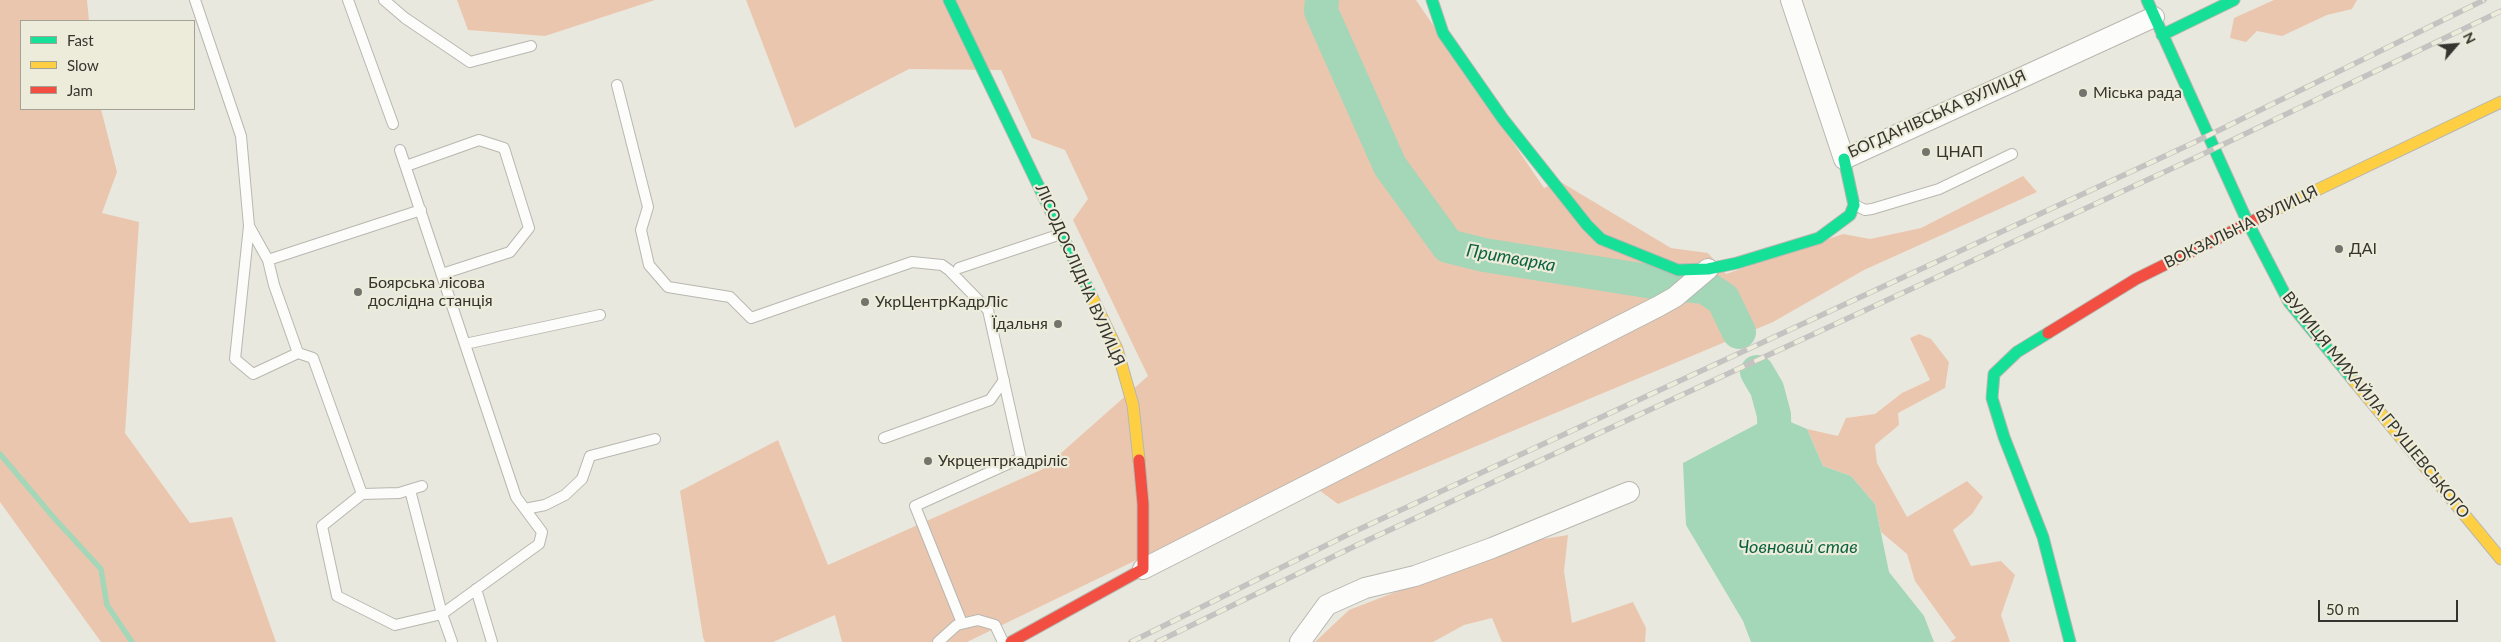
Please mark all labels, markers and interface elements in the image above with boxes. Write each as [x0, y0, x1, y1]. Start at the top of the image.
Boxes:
legend [20, 20, 195, 110]
north arrow [2431, 20, 2481, 70]
text: N [2460, 29, 2480, 47]
text: Fast [67, 31, 94, 49]
text: Slow [67, 56, 99, 74]
street label: БОГДАНІВСЬКА ВУЛИЦЯ [1845, 66, 2029, 162]
text: Jam [67, 81, 93, 99]
place label: Міська рада [2093, 83, 2182, 103]
marker: Міська рада [2077, 87, 2089, 99]
place label: ЦНАП [1936, 142, 1983, 162]
marker: ЦНАП [1920, 146, 1932, 158]
street label: ЛІСОДОСЛІДНА ВУЛИЦЯ [1031, 181, 1129, 369]
street label: ВОКЗАЛЬНА ВУЛИЦЯ [2161, 181, 2321, 273]
place label: ДАІ [2349, 239, 2377, 259]
water label: Притварка [1465, 240, 1557, 276]
marker: ДАІ [2333, 243, 2345, 255]
place label: Боярська лісова дослідна станція [368, 273, 493, 311]
marker: Боярська лісова дослідна станція [352, 286, 364, 298]
street label: ВУЛИЦЯ МИХАЙЛА ГРУШЕВСЬКОГО [2278, 288, 2474, 522]
place label: УкрЦентрКадрЛіс [875, 292, 1008, 312]
marker: УкрЦентрКадрЛіс [859, 296, 871, 308]
place label: Їдальня [992, 314, 1048, 334]
marker: Їдальня [1052, 318, 1064, 330]
place label: Укрцентркадріліс [938, 451, 1068, 471]
marker: Укрцентркадріліс [922, 455, 934, 467]
water label: Човновий став [1738, 536, 1858, 558]
scale bar [2321, 590, 2461, 622]
text: 50 m [2326, 600, 2360, 618]

